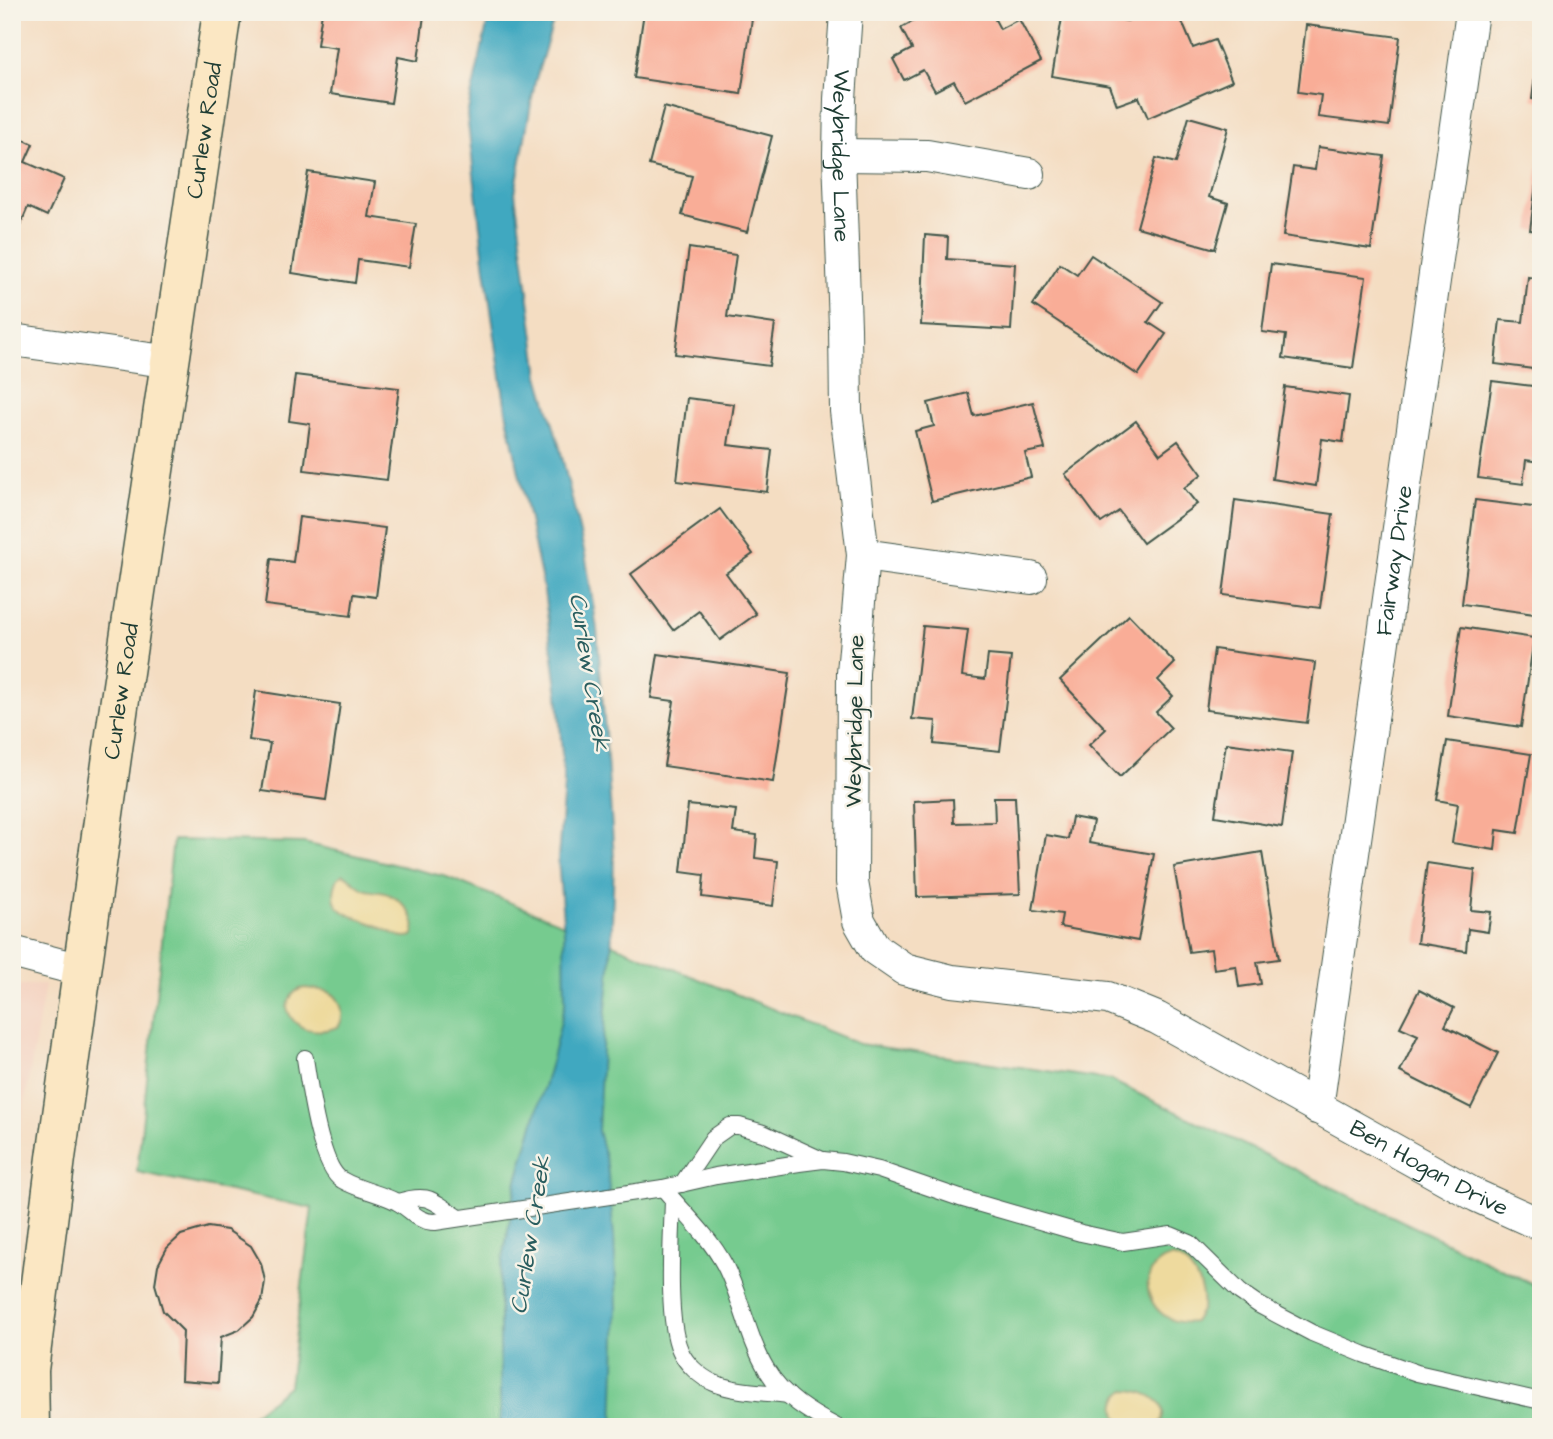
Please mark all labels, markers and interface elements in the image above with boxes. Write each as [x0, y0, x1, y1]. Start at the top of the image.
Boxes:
street label: Curlew Road [179, 60, 230, 201]
street label: Weybridge Lane [822, 68, 858, 243]
street label: Fairway Drive [1368, 483, 1421, 638]
water label: Curlew Creek [560, 591, 618, 754]
street label: Curlew Road [96, 621, 147, 762]
street label: Weybridge Lane [837, 634, 874, 808]
street label: Ben Hogan Drive [1344, 1112, 1513, 1224]
water label: Curlew Creek [502, 1153, 560, 1316]

